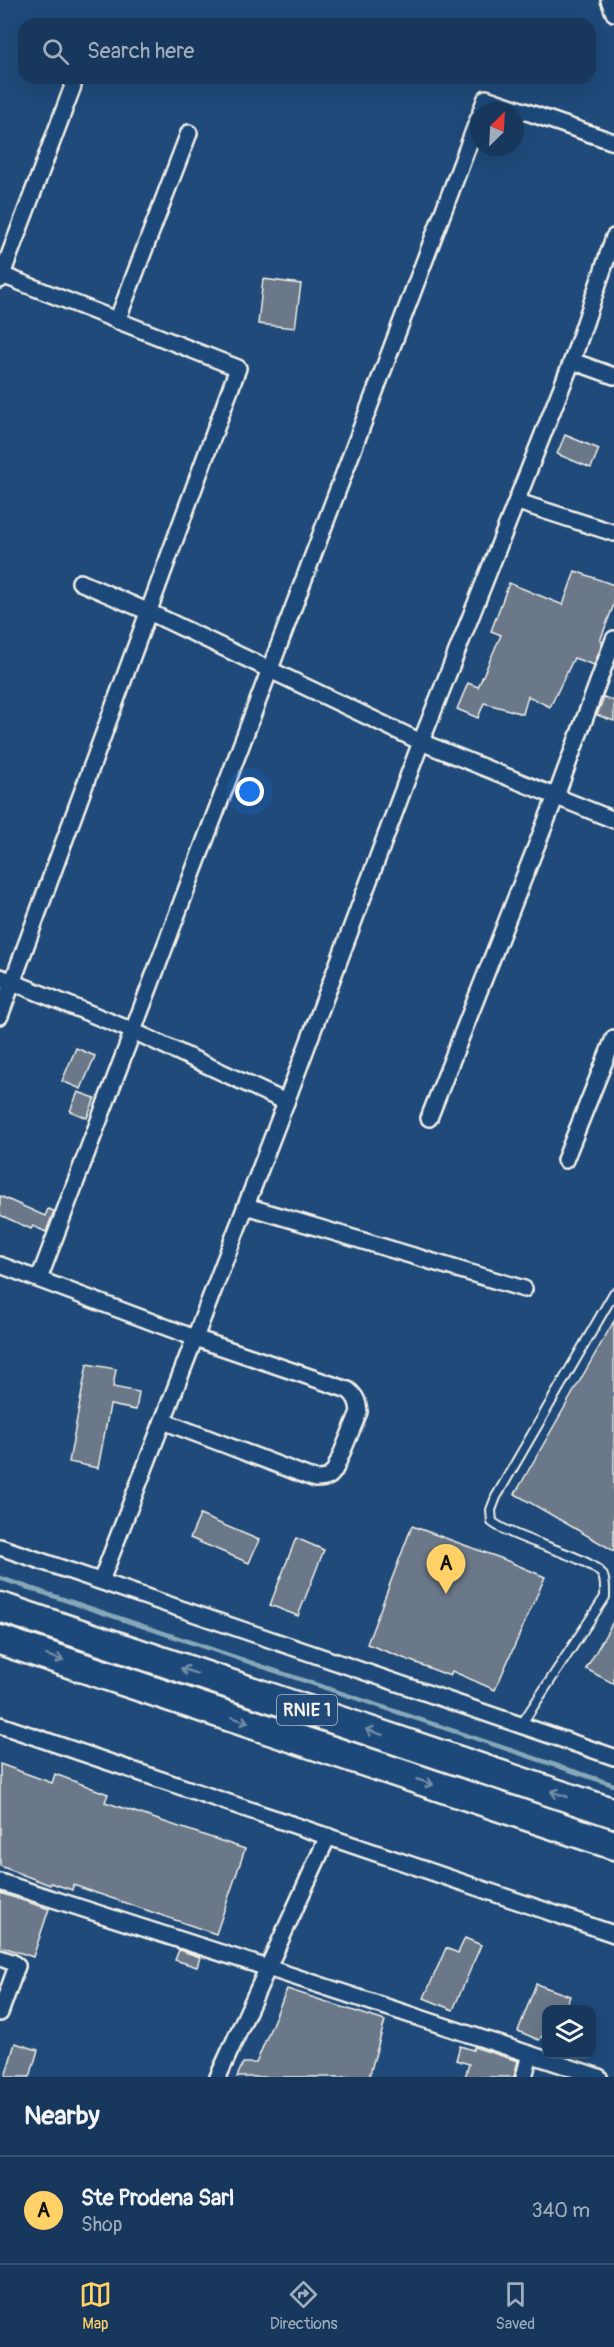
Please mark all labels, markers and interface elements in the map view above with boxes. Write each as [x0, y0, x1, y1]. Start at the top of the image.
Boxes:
search box [18, 18, 596, 84]
icon: search [39, 35, 72, 68]
text: Search here [87, 37, 194, 65]
north arrow [470, 102, 524, 156]
your location [235, 777, 264, 806]
pin: A [426, 1544, 466, 1594]
one-way arrow [46, 1654, 64, 1665]
one-way arrow [180, 1664, 199, 1675]
road number: RNIE 1 [277, 1695, 337, 1725]
one-way arrow [230, 1716, 249, 1727]
one-way arrow [365, 1726, 384, 1737]
one-way arrow [415, 1777, 434, 1788]
one-way arrow [550, 1788, 568, 1799]
map controls [542, 2005, 596, 2059]
button: layers [542, 2005, 596, 2059]
text: Nearby [24, 2100, 100, 2132]
text: Ste Prodena Sarl [81, 2184, 234, 2212]
text: A [37, 2198, 50, 2223]
text: 340 m [531, 2198, 590, 2223]
text: Shop [81, 2212, 122, 2237]
tab: Map [79, 2278, 112, 2334]
tab: Directions [270, 2278, 338, 2334]
tab: Saved [495, 2278, 535, 2334]

